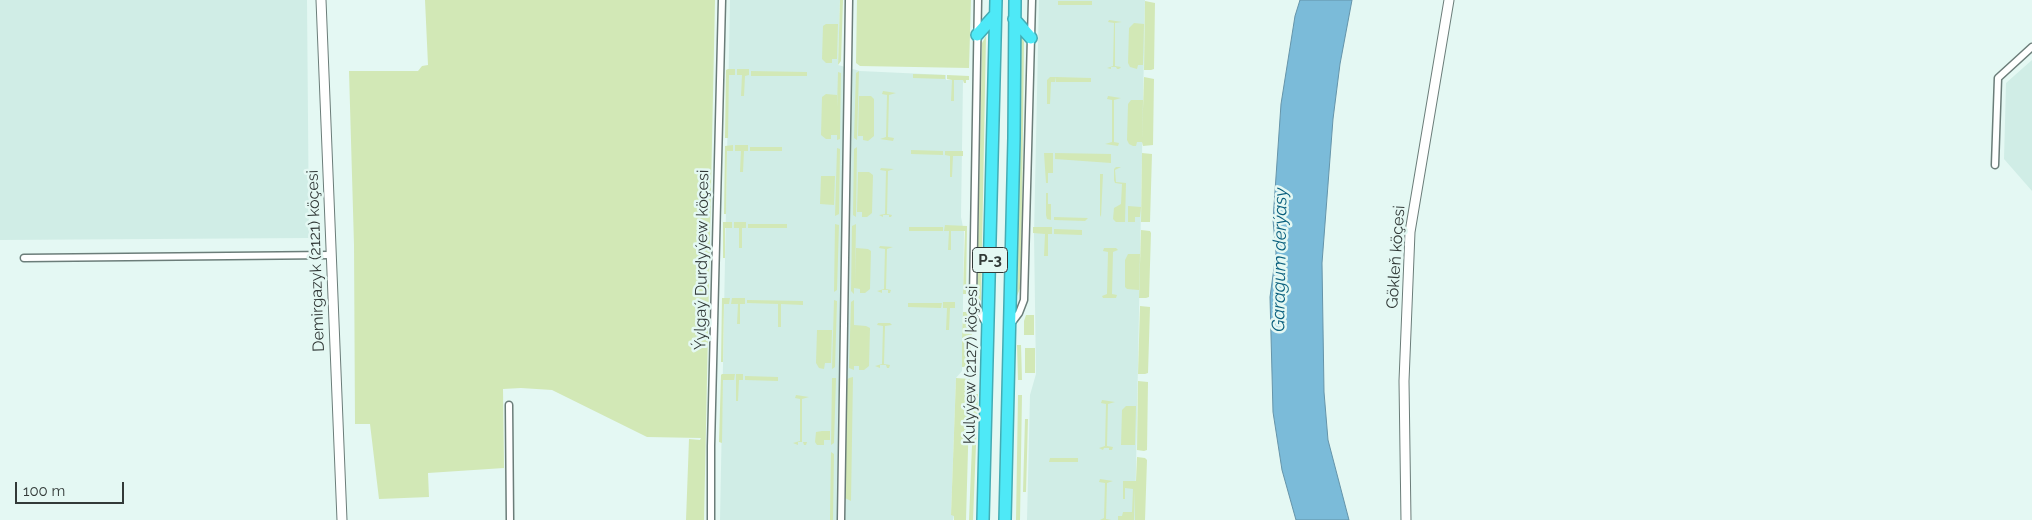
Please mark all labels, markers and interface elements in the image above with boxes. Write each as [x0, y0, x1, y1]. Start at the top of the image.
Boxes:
street label: Demirgazyk (2121) köçesi [303, 170, 329, 352]
street label: Ýylgaý Durdyýew köçesi [691, 170, 713, 350]
water label: Garagum derýasy [1268, 188, 1292, 332]
street label: Gökleň köçesi [1383, 205, 1409, 309]
road number: P-3 [972, 248, 1008, 272]
street label: Kulyýew (2127) köçesi [960, 286, 982, 444]
scale bar [18, 472, 126, 504]
text: 100 m [23, 482, 65, 500]

